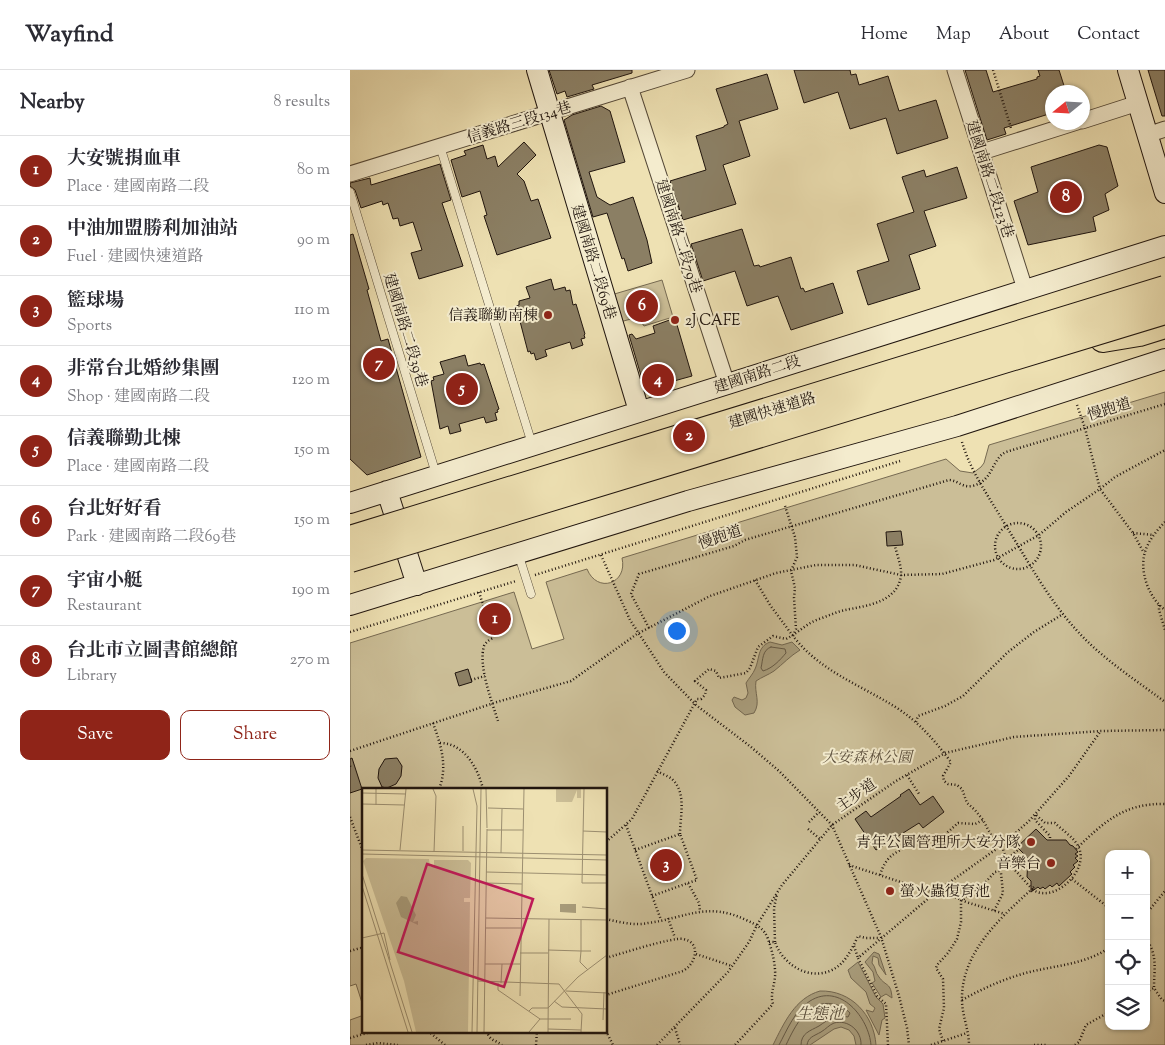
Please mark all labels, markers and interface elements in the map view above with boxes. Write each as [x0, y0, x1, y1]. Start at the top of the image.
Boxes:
text: Wayfind [25, 18, 113, 52]
text: Home [861, 22, 908, 48]
text: Map [936, 22, 971, 48]
text: About [999, 22, 1049, 48]
text: Contact [1077, 22, 1140, 48]
north arrow [1045, 85, 1090, 130]
text: Nearby [20, 88, 85, 118]
text: 8 results [274, 91, 330, 114]
street label: 信義路三段134巷 [464, 97, 575, 149]
street label: 建國南路二段123巷 [960, 118, 1018, 241]
text: 大安號捐血車 [67, 146, 181, 173]
text: 1 [33, 159, 39, 182]
text: 80 m [297, 159, 330, 182]
text: Place · 建國南路二段 [67, 176, 209, 199]
street label: 建國南路二段79巷 [649, 176, 706, 297]
pin: 8 [1050, 178, 1082, 216]
street label: 建國南路二段69巷 [565, 202, 620, 323]
text: 中油加盟勝利加油站 [67, 216, 238, 243]
text: 2 [32, 229, 40, 252]
text: 90 m [297, 229, 330, 252]
text: Fuel · 建國快速道路 [67, 246, 204, 269]
street label: 建國南路二段39巷 [377, 271, 432, 390]
pin: 6 [626, 287, 658, 325]
text: 籃球場 [67, 288, 124, 315]
text: 3 [33, 299, 39, 322]
text: 110 m [294, 299, 330, 322]
place label: 信義聯勤南棟 [448, 306, 538, 327]
marker: 信義聯勤南棟 [542, 309, 554, 321]
place label: 2J CAFE [685, 311, 740, 332]
marker: 2J CAFE [669, 314, 681, 326]
text: Sports [67, 315, 112, 338]
pin: 7 [363, 345, 395, 383]
street label: 建國南路二段 [711, 352, 804, 399]
text: 非常台北婚紗集團 [67, 356, 219, 383]
pin: 4 [642, 361, 674, 399]
text: 4 [32, 369, 40, 392]
text: 120 m [292, 369, 330, 392]
pin: 5 [446, 370, 478, 408]
text: Shop · 建國南路二段 [67, 386, 210, 409]
street label: 建國快速道路 [726, 388, 819, 435]
street label: 慢跑道 [1085, 394, 1134, 427]
pin: 2 [673, 417, 705, 455]
text: 信義聯勤北棟 [67, 426, 181, 453]
text: 5 [33, 439, 39, 462]
text: 150 m [294, 439, 330, 462]
text: Place · 建國南路二段 [67, 456, 209, 479]
text: 台北好好看 [67, 496, 162, 523]
text: 6 [32, 509, 40, 532]
text: 150 m [294, 509, 330, 532]
street label: 慢跑道 [696, 521, 745, 556]
text: Park · 建國南路二段69巷 [67, 526, 236, 549]
text: 宇宙小艇 [67, 568, 143, 595]
text: 7 [32, 579, 40, 602]
text: 190 m [292, 579, 330, 602]
text: Restaurant [67, 595, 142, 618]
pin: 1 [479, 600, 511, 638]
your location [664, 618, 690, 644]
text: 台北市立圖書館總館 [67, 638, 238, 665]
text: 8 [32, 649, 40, 672]
text: 270 m [290, 649, 330, 672]
text: Library [67, 665, 117, 688]
button: Save [20, 710, 170, 760]
button: Share [180, 710, 330, 760]
park label: 大安森林公園 [822, 748, 914, 769]
street label: 主步道 [832, 775, 881, 818]
inset map [362, 788, 608, 1032]
place label: 青年公園管理所大安分隊 [856, 833, 1021, 854]
marker: 青年公園管理所大安分隊 [1025, 836, 1037, 848]
pin: 3 [650, 846, 682, 884]
map controls [1105, 850, 1150, 1030]
button: + [1105, 850, 1150, 895]
place label: 音樂台 [996, 854, 1041, 875]
marker: 音樂台 [1045, 857, 1057, 869]
place label: 螢火蟲復育池 [900, 882, 990, 903]
marker: 螢火蟲復育池 [884, 885, 896, 897]
button: − [1105, 895, 1150, 940]
button: locate [1105, 940, 1150, 985]
button: layers [1105, 985, 1150, 1030]
water label: 生態池 [796, 1004, 846, 1027]

